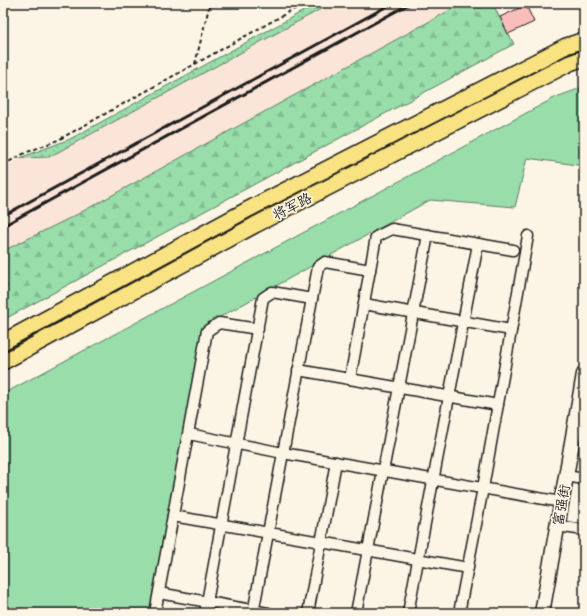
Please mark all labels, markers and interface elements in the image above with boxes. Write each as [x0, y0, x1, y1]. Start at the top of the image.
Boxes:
street label: 将军路 [270, 189, 315, 224]
street label: 富强街 [549, 483, 574, 527]

